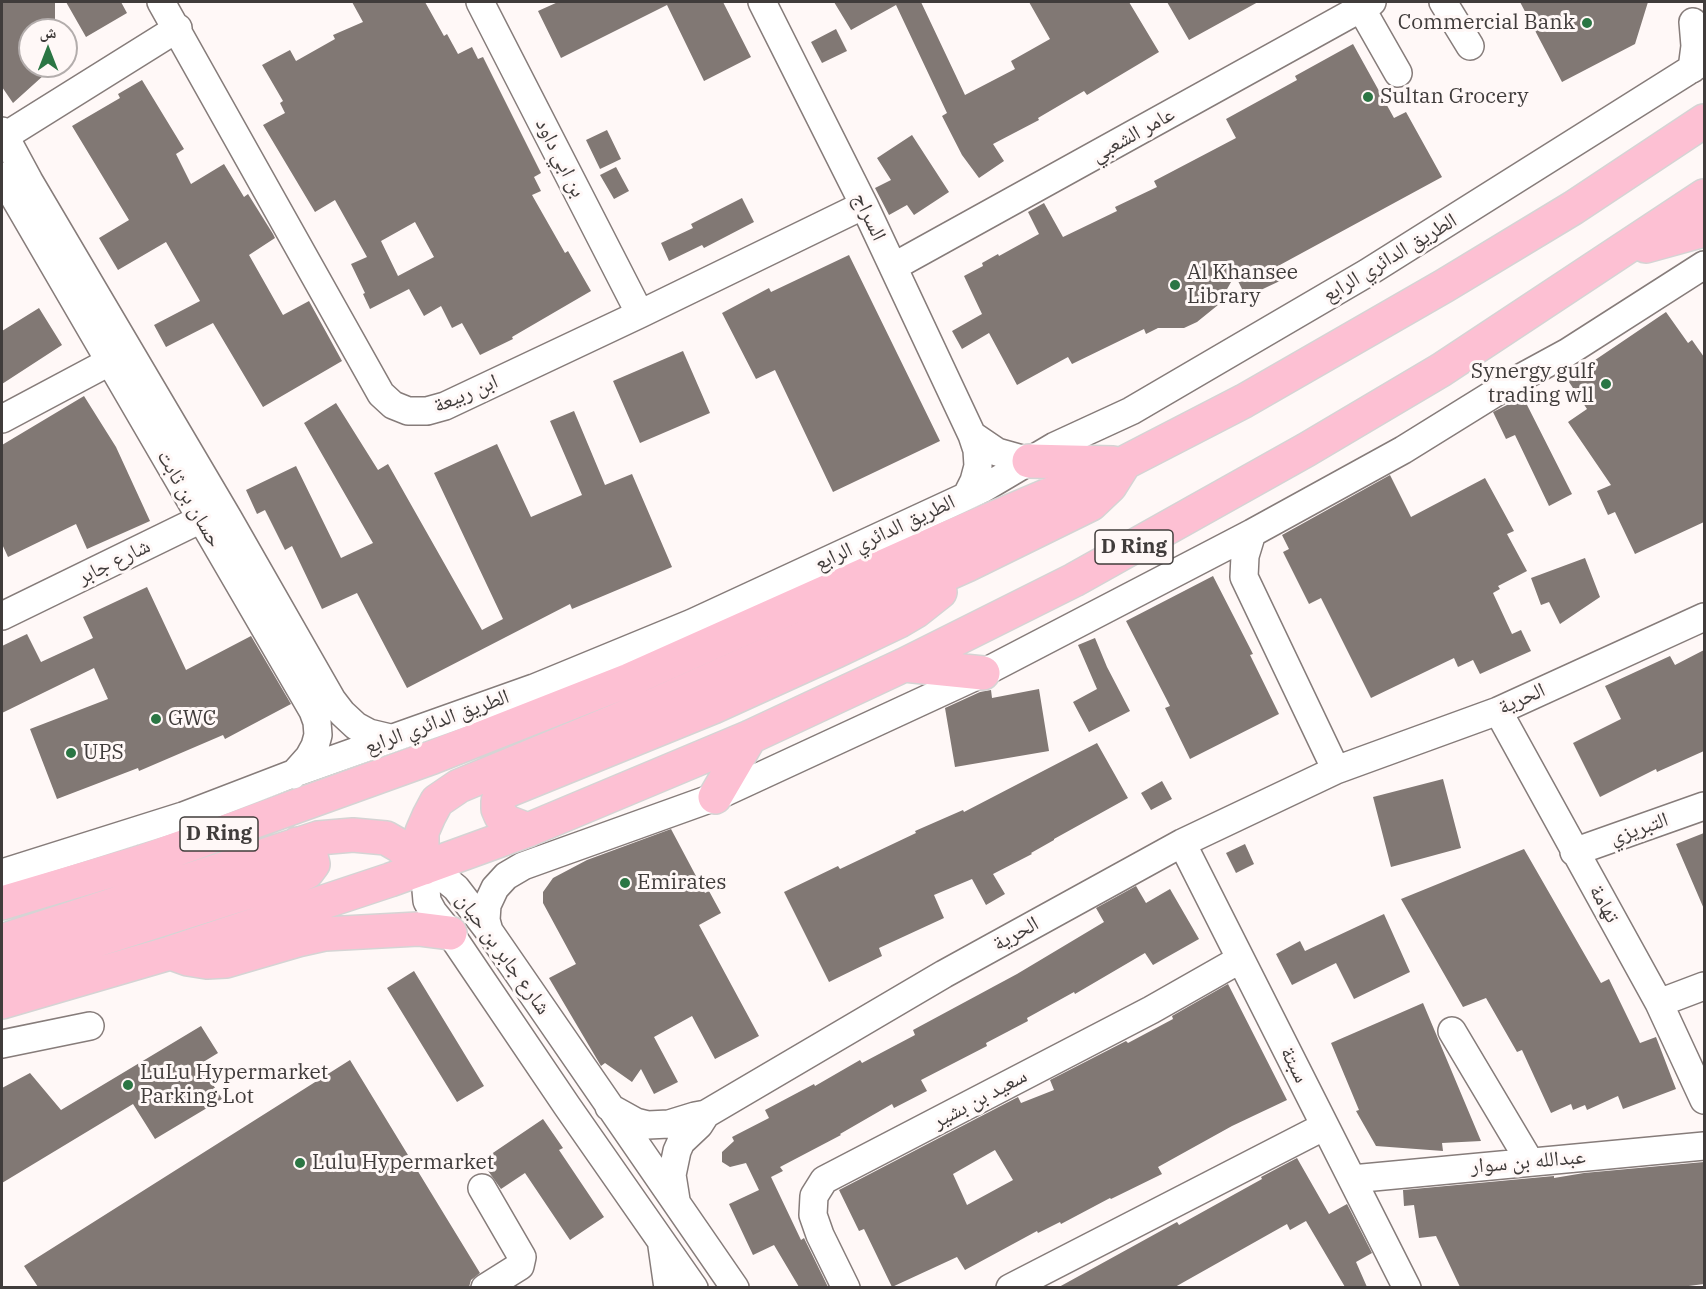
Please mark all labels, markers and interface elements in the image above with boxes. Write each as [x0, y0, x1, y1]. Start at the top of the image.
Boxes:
place label: Commercial Bank [1398, 10, 1575, 36]
marker: Commercial Bank [1580, 16, 1594, 30]
north arrow [18, 18, 78, 78]
text: ش [40, 22, 56, 42]
place label: Sultan Grocery [1380, 84, 1528, 110]
marker: Sultan Grocery [1361, 90, 1375, 104]
street label: عامر الشعبي [1087, 102, 1179, 168]
street label: بن ابي داود [529, 114, 591, 202]
street label: السراج [847, 189, 891, 245]
street label: الطريق الدائري الرابع [1318, 208, 1462, 308]
place label: Al Khansee Library [1187, 260, 1298, 310]
marker: Al Khansee Library [1168, 278, 1182, 292]
place label: Synergy gulf trading wll [1471, 359, 1594, 409]
street label: ابن ربيعة [430, 369, 502, 419]
marker: Synergy gulf trading wll [1599, 377, 1613, 391]
street label: حسان بن ثابت [151, 446, 227, 552]
street label: الطريق الدائري الرابع [811, 489, 959, 577]
road number: D Ring [1095, 530, 1173, 564]
street label: شارع جابر [74, 534, 154, 590]
street label: الحرية [1495, 678, 1549, 720]
street label: الطريق الدائري الرابع [361, 684, 513, 760]
place label: GWC [168, 706, 216, 732]
marker: GWC [149, 712, 163, 726]
place label: UPS [83, 740, 124, 766]
marker: UPS [64, 746, 78, 760]
street label: التبريزي [1606, 807, 1672, 851]
road number: D Ring [180, 817, 258, 851]
place label: Emirates [637, 870, 727, 896]
marker: Emirates [618, 876, 632, 890]
street label: تهامة [1583, 881, 1625, 927]
street label: شارع جابر بن حيان [450, 888, 556, 1020]
street label: الحرية [989, 911, 1043, 957]
street label: سبتة [1274, 1043, 1314, 1087]
place label: LuLu Hypermarket Parking Lot [140, 1060, 328, 1110]
street label: سعيد بن بشير [928, 1064, 1032, 1134]
marker: LuLu Hypermarket Parking Lot [121, 1078, 135, 1092]
street label: عبدالله بن سوار [1469, 1144, 1587, 1180]
place label: Lulu Hypermarket [312, 1150, 494, 1176]
marker: Lulu Hypermarket [293, 1156, 307, 1170]

